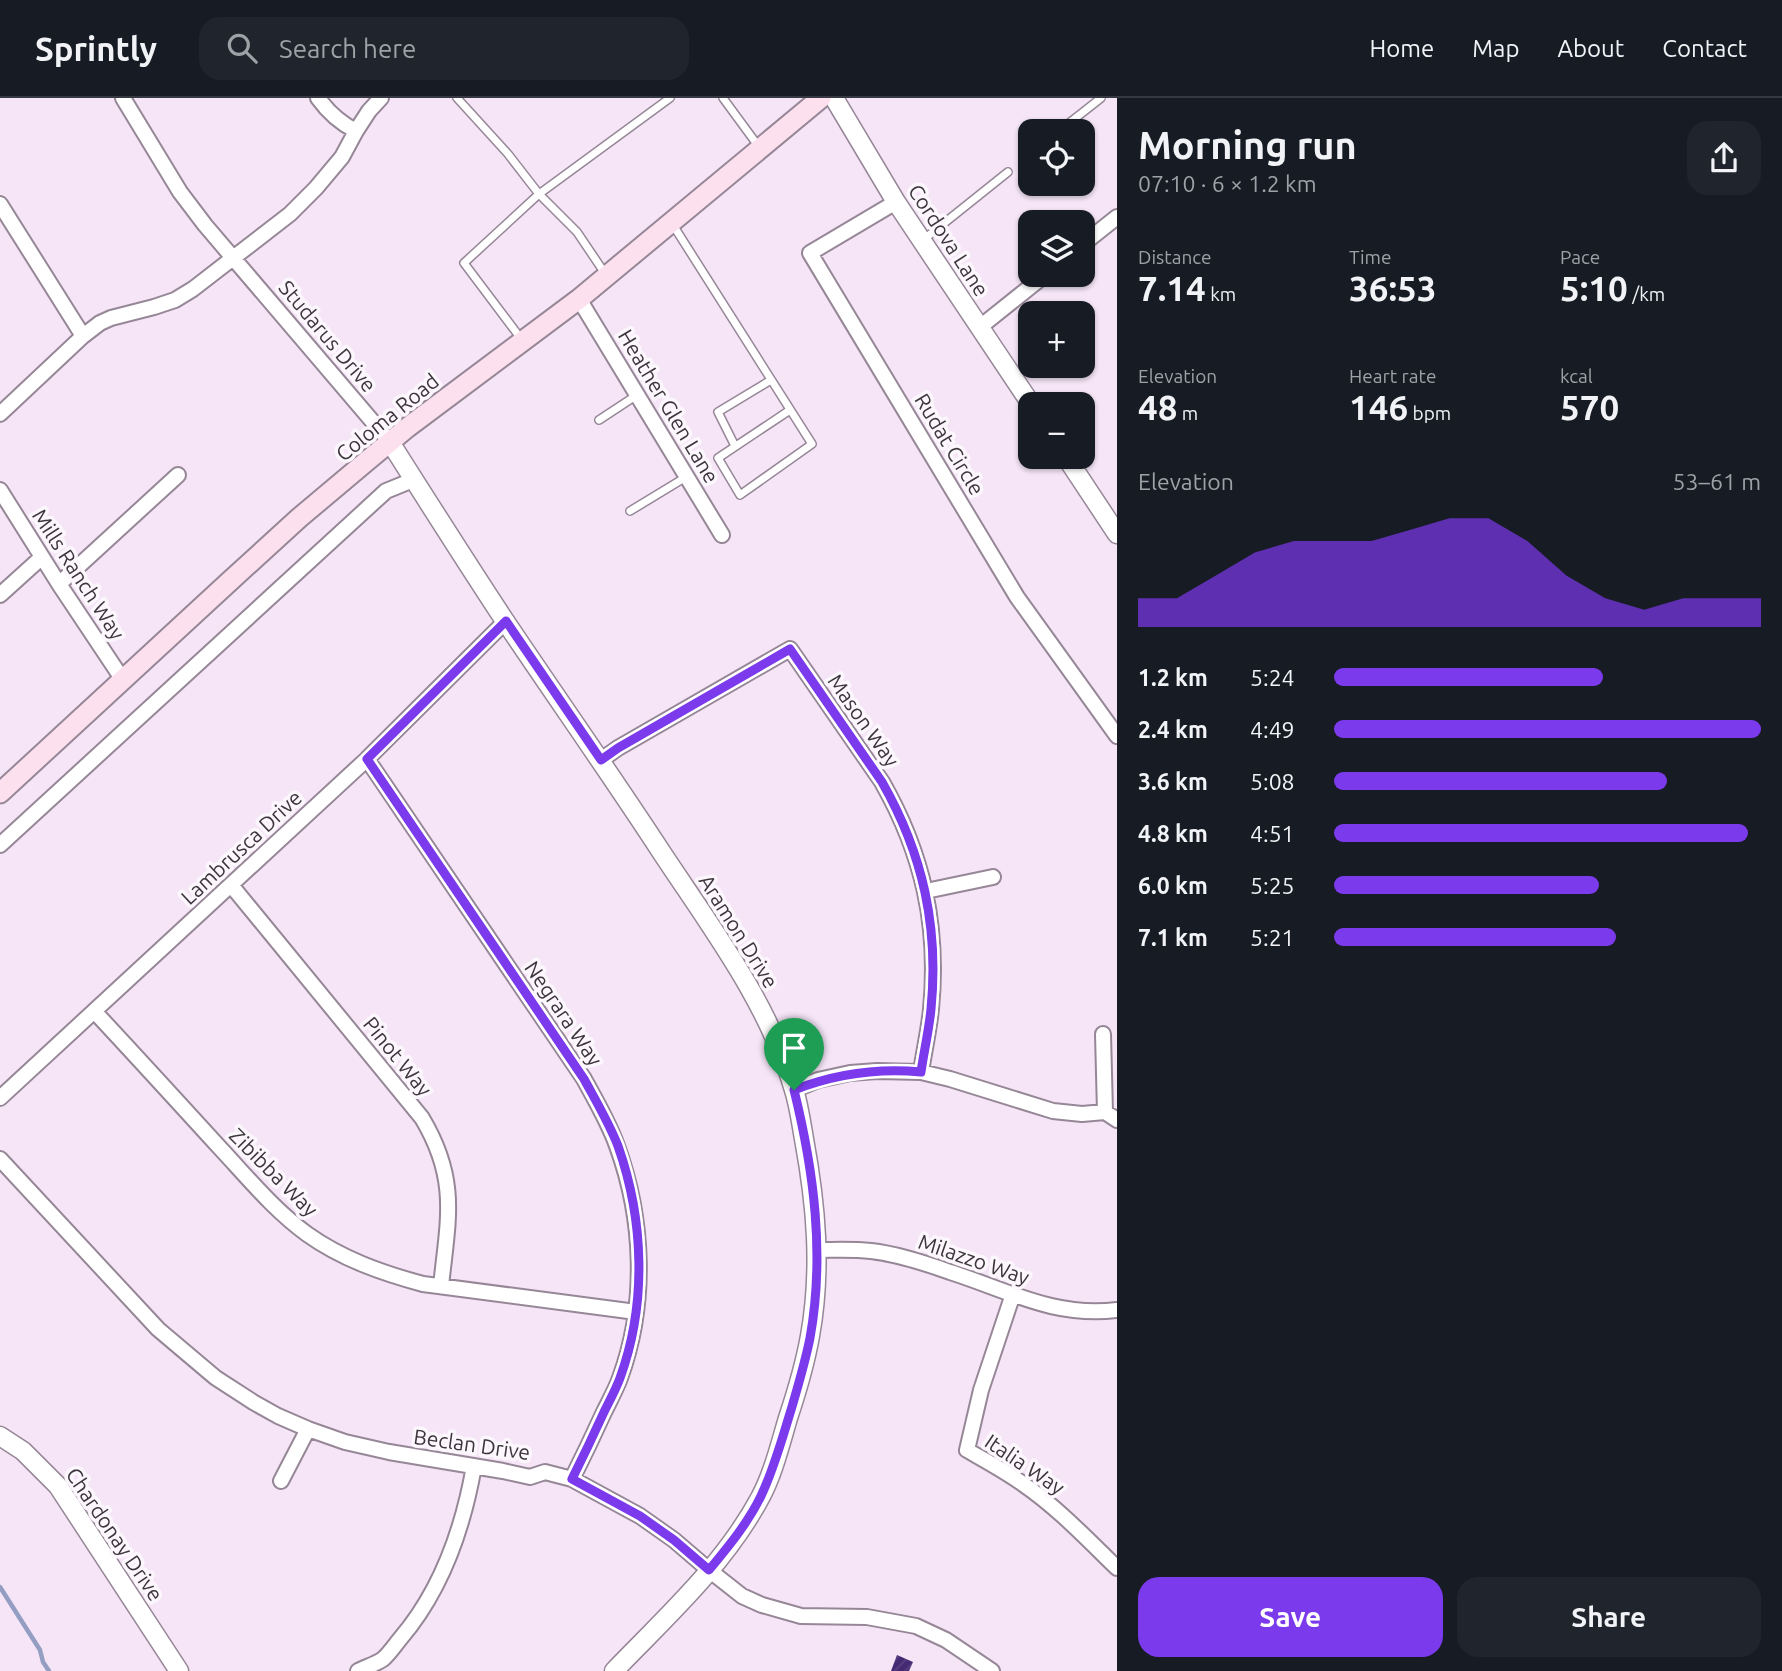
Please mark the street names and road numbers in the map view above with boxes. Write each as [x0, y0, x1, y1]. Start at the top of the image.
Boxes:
street label: Cordova Lane [904, 180, 994, 300]
street label: Studarus Drive [275, 275, 381, 397]
street label: Heather Glen Lane [614, 325, 724, 487]
street label: Coloma Road [331, 368, 443, 466]
street label: Rudat Circle [910, 389, 990, 499]
street label: Mills Ranch Way [28, 504, 130, 644]
street label: Mason Way [823, 669, 905, 771]
street label: Lambrusca Drive [176, 785, 306, 909]
street label: Aramon Drive [695, 870, 783, 992]
street label: Negrara Way [520, 956, 608, 1070]
street label: Pinot Way [359, 1012, 437, 1100]
street label: Zibibba Way [225, 1123, 323, 1221]
street label: Milazzo Way [915, 1229, 1033, 1289]
street label: Beclan Drive [412, 1424, 532, 1464]
street label: Italia Way [981, 1429, 1069, 1499]
street label: Chardonay Drive [62, 1463, 168, 1605]

